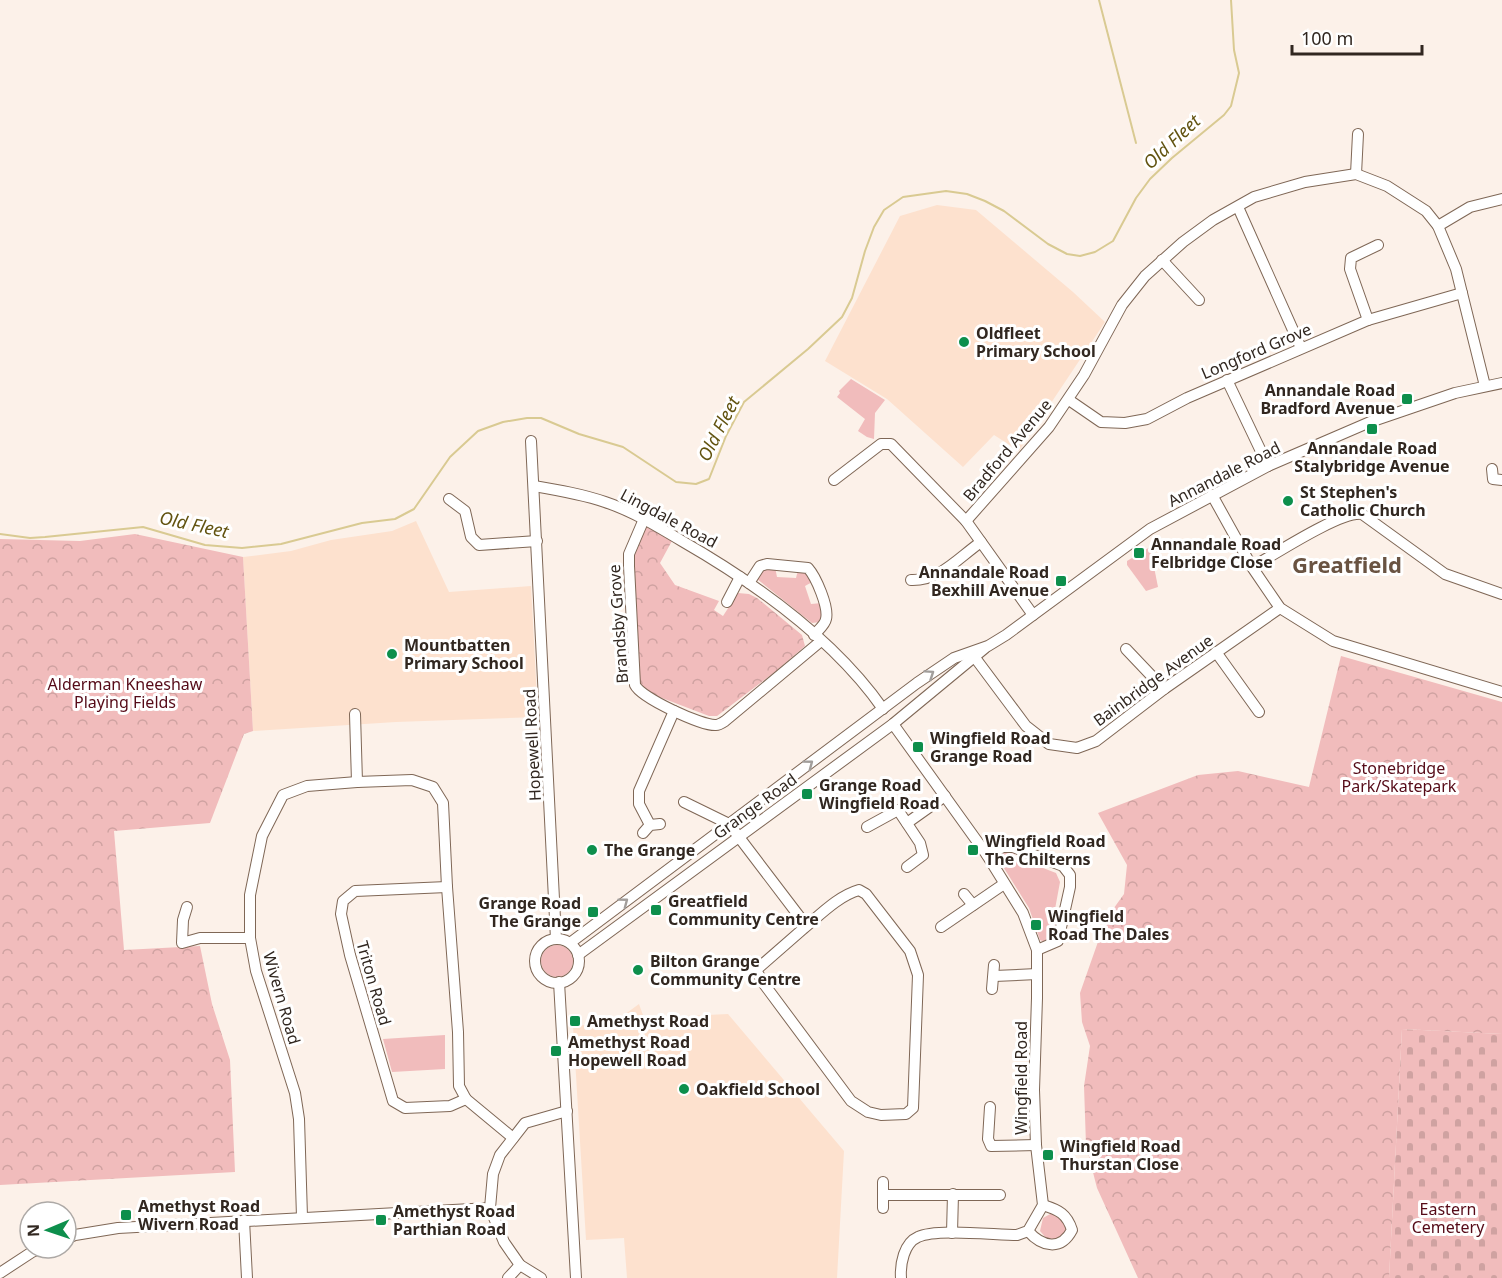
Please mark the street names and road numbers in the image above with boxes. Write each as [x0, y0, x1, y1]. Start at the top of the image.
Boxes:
street label: Longford Grove [1198, 318, 1314, 384]
street label: Bradford Avenue [958, 394, 1056, 506]
street label: Annandale Road [1164, 436, 1284, 512]
street label: Lingdale Road [617, 483, 721, 553]
street label: Brandsby Grove [603, 564, 633, 684]
street label: Bainbridge Avenue [1089, 629, 1217, 731]
street label: Hopewell Road [518, 688, 546, 802]
street label: Grange Road [709, 768, 801, 844]
street label: Triton Road [351, 938, 397, 1028]
street label: Wivern Road [258, 949, 306, 1047]
street label: Wingfield Road [1010, 1021, 1032, 1135]

